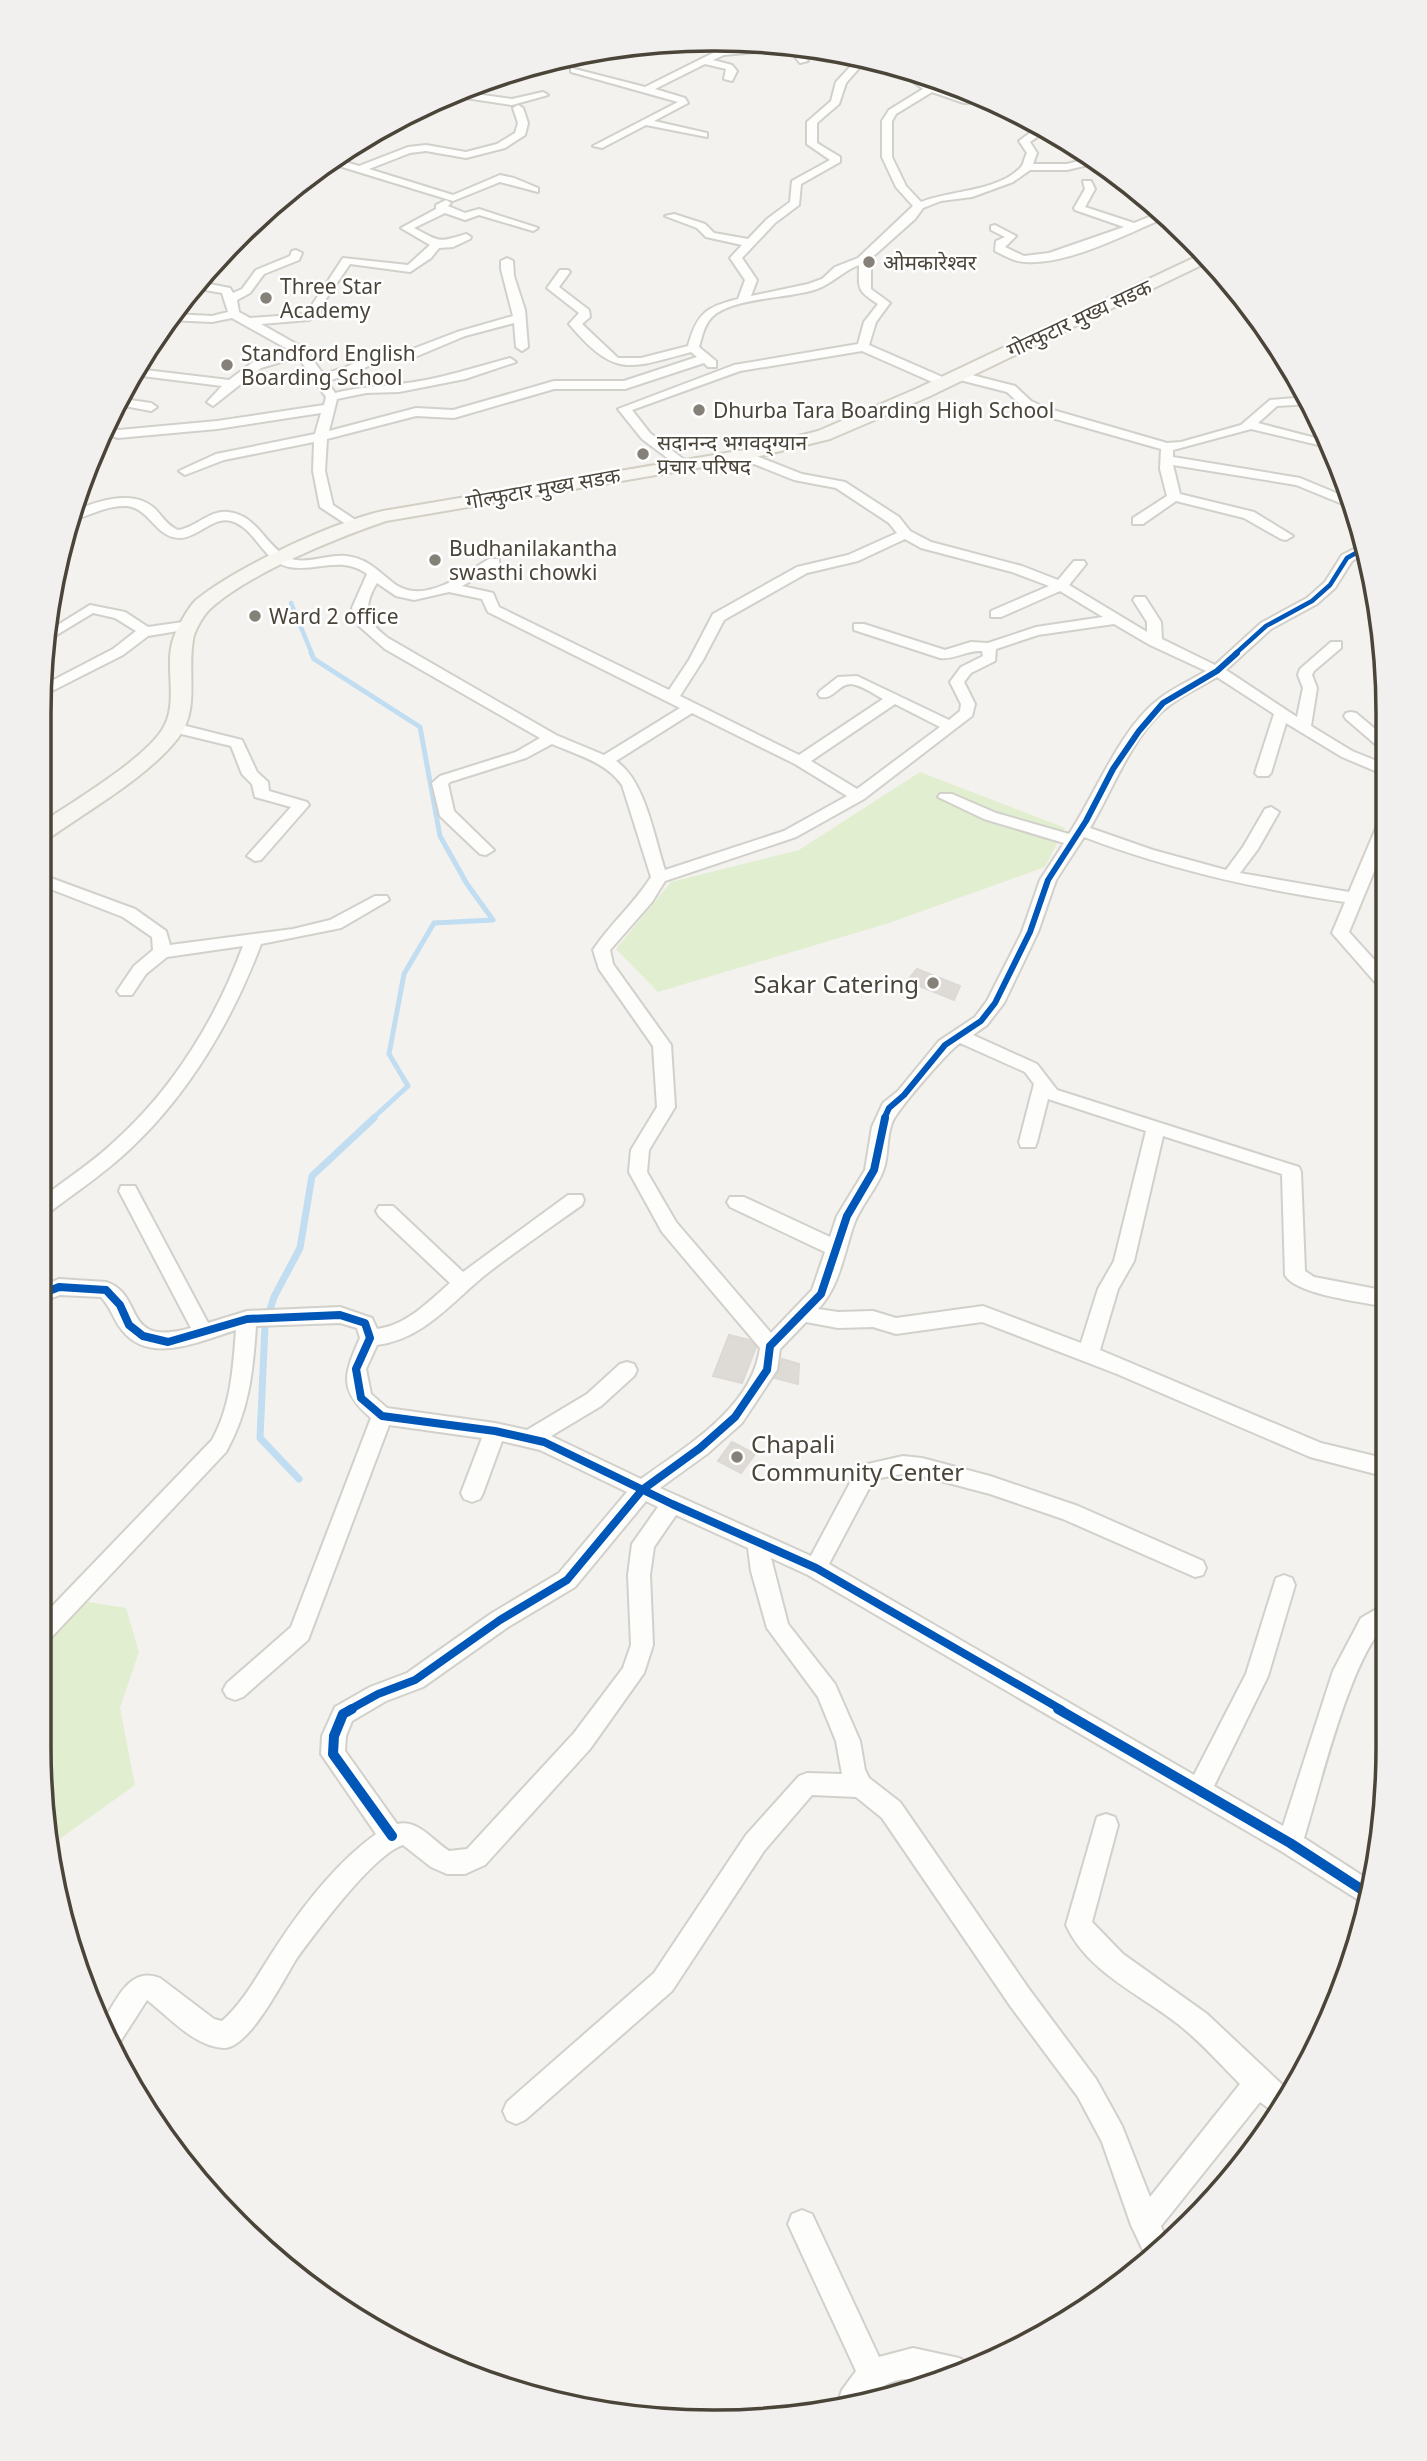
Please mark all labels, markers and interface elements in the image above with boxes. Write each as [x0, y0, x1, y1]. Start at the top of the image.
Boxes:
place label: ओमकारेश्वर [883, 248, 977, 276]
marker: ओमकारेश्वर [861, 254, 877, 270]
place label: Three Star Academy [280, 272, 382, 324]
street label: गोल्फुटार मुख्य सडक [1002, 272, 1157, 364]
marker: Three Star Academy [258, 290, 274, 306]
place label: Standford English Boarding School [241, 339, 416, 391]
marker: Standford English Boarding School [219, 357, 235, 373]
place label: Dhurba Tara Boarding High School [713, 396, 1054, 424]
marker: Dhurba Tara Boarding High School [691, 402, 707, 418]
place label: सदानन्द भगवद्ग्यान प्रचार परिषद [657, 428, 807, 480]
marker: सदानन्द भगवद्ग्यान प्रचार परिषद [635, 446, 651, 462]
street label: गोल्फुटार मुख्य सडक [463, 460, 623, 515]
place label: Budhanilakantha swasthi chowki [449, 534, 617, 586]
marker: Budhanilakantha swasthi chowki [427, 552, 443, 568]
place label: Ward 2 office [269, 602, 399, 630]
marker: Ward 2 office [247, 608, 263, 624]
place label: Sakar Catering [753, 967, 919, 1000]
marker: Sakar Catering [925, 975, 941, 991]
place label: Chapali Community Center [751, 1427, 964, 1488]
marker: Chapali Community Center [729, 1449, 745, 1465]

